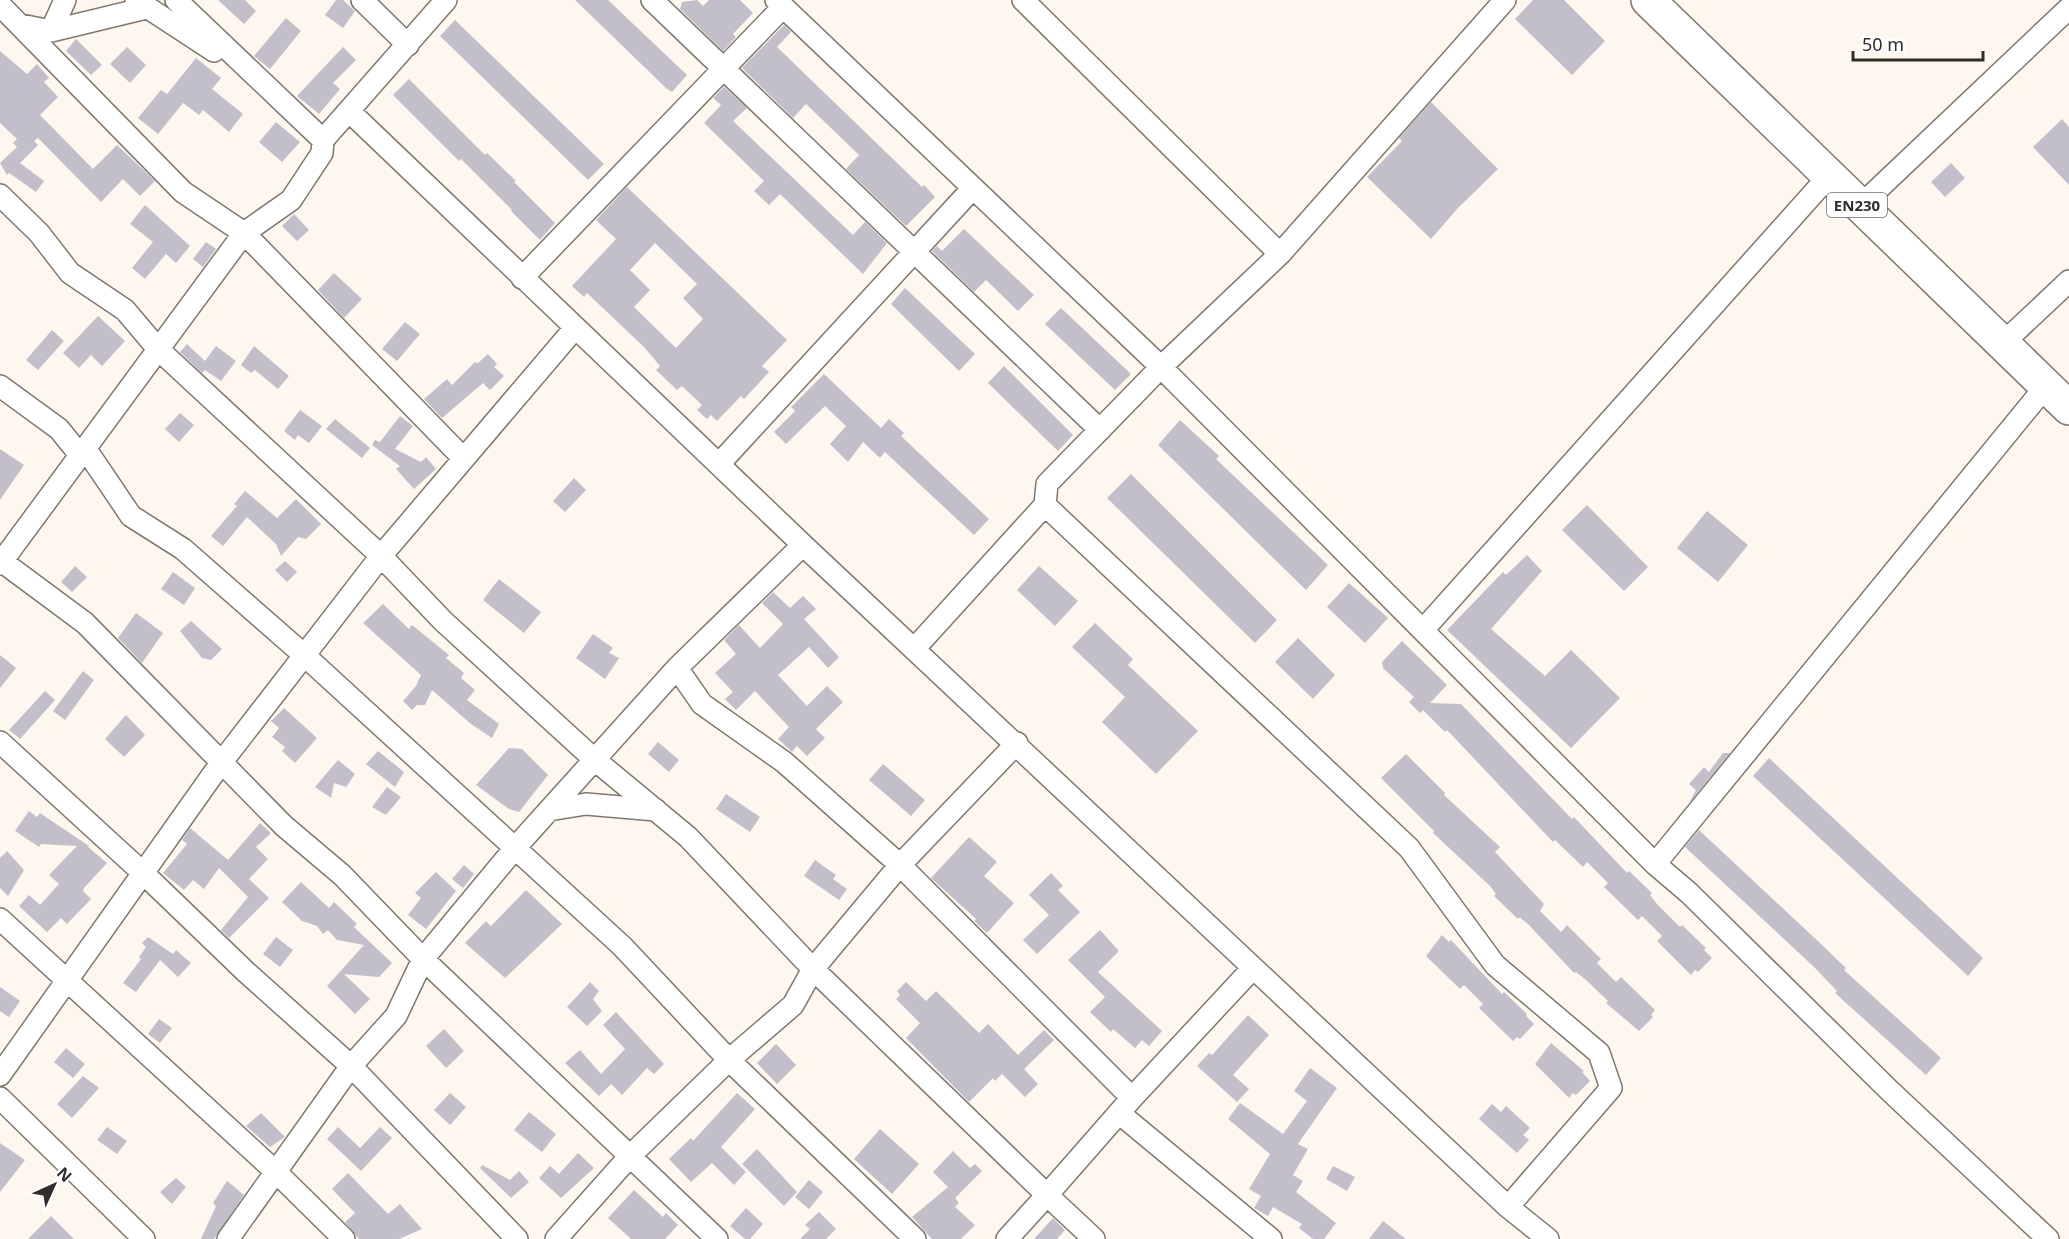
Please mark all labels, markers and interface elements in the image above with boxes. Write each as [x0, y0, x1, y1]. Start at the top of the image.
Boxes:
scale bar [1853, 24, 1984, 62]
text: 50 m [1862, 32, 1904, 56]
road number: EN230 [1827, 193, 1887, 217]
north arrow [24, 1155, 84, 1215]
text: N [52, 1162, 77, 1187]

